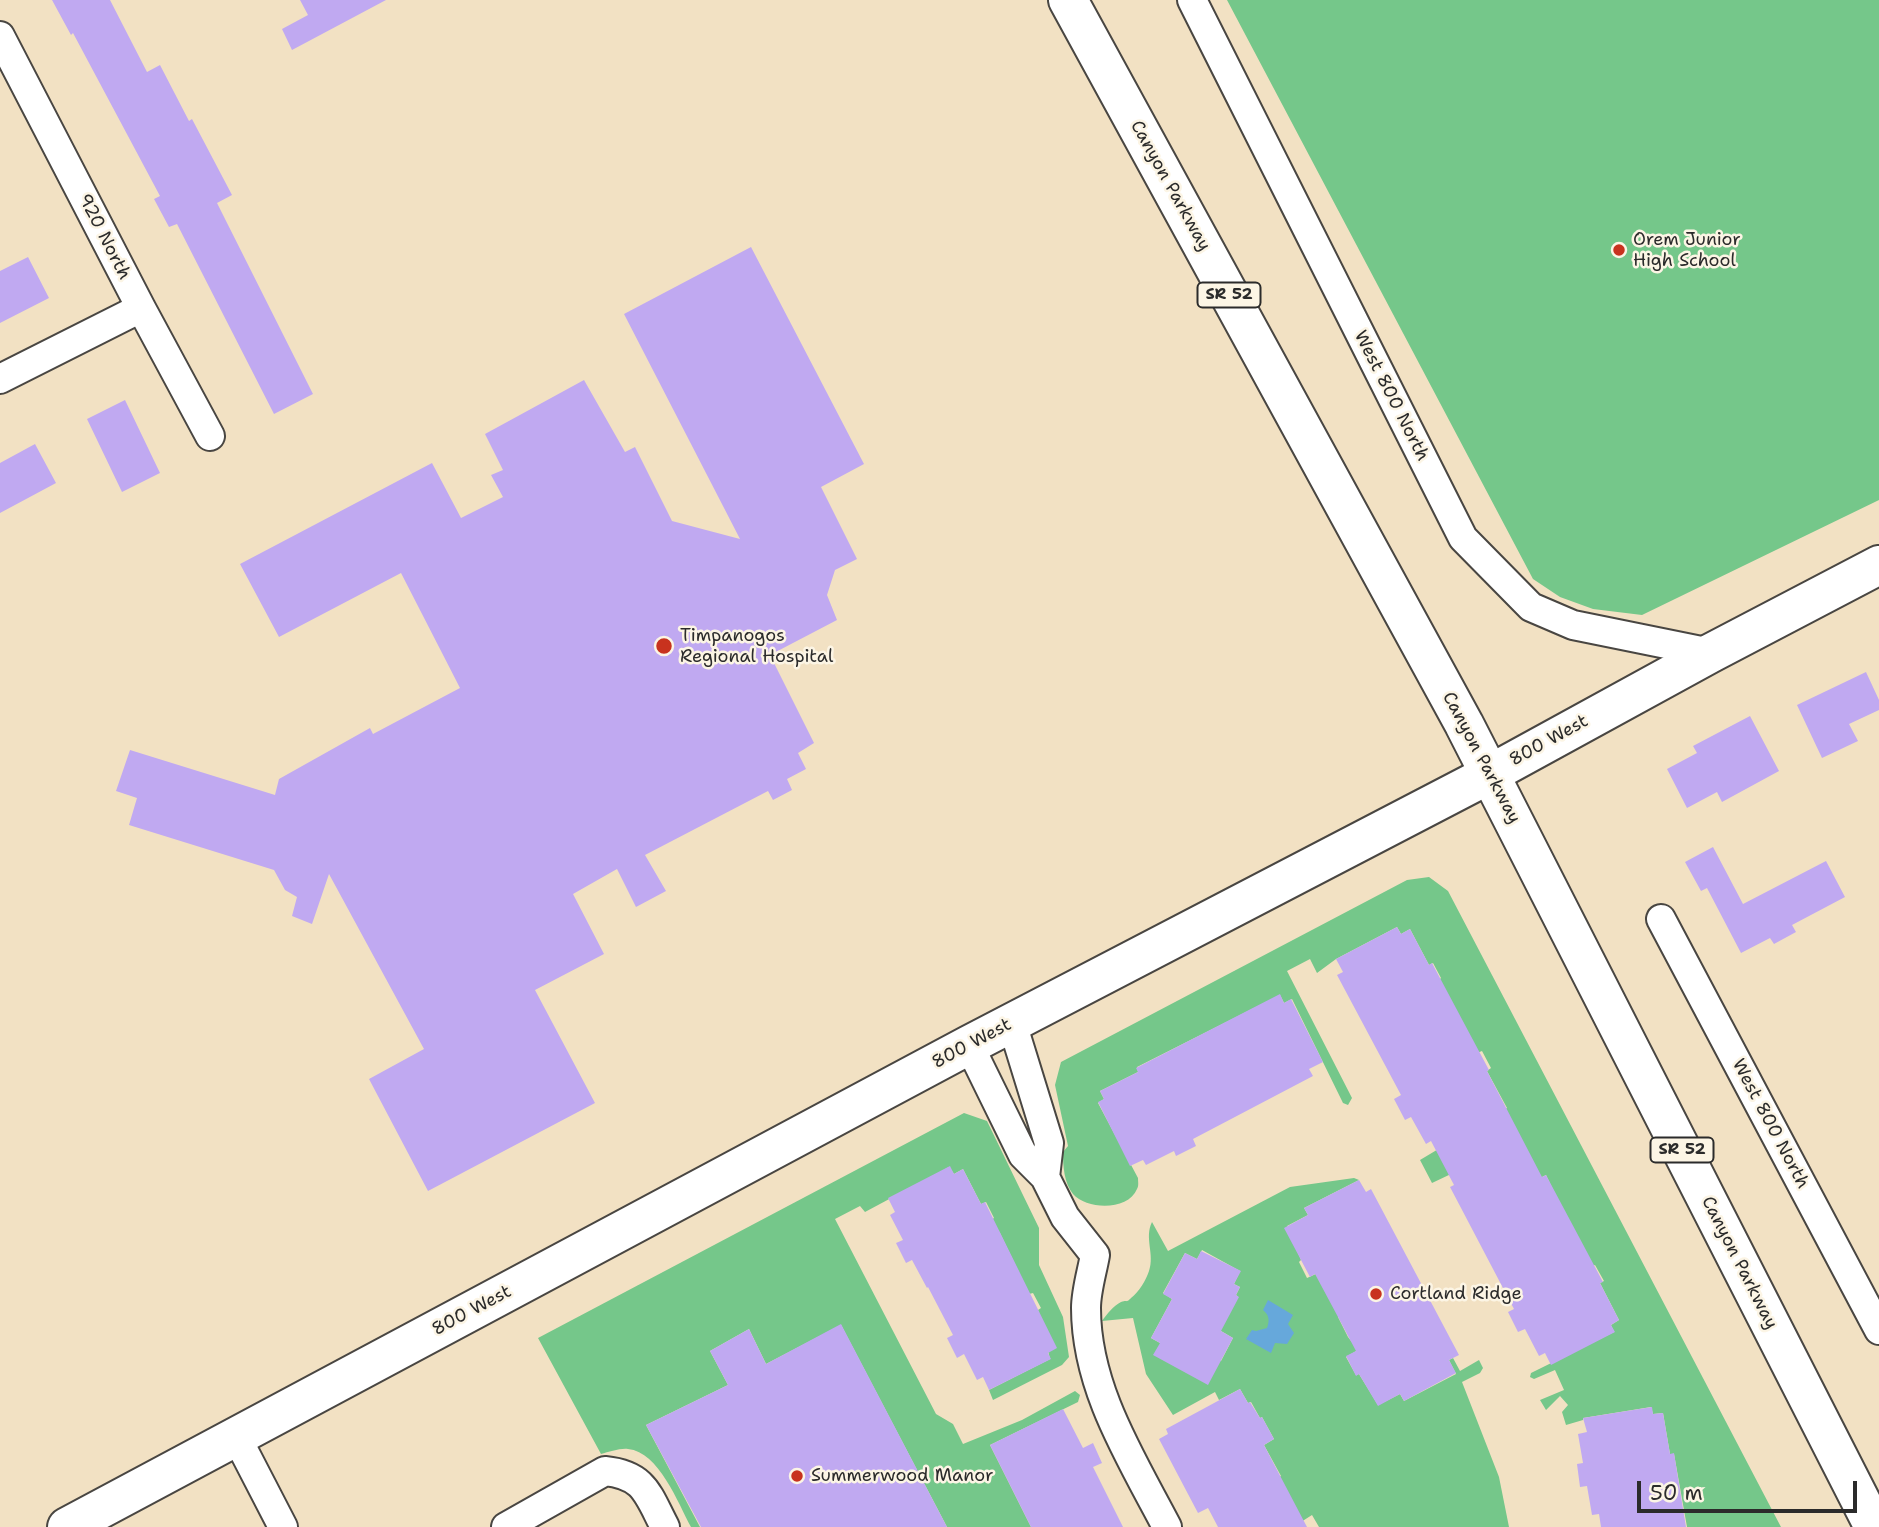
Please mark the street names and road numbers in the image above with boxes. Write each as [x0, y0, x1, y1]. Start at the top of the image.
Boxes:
street label: Canyon Parkway [1125, 117, 1215, 255]
street label: 920 North [73, 190, 135, 284]
road number: SR 52 [1198, 282, 1260, 308]
street label: West 800 North [1349, 327, 1433, 465]
street label: Canyon Parkway [1437, 688, 1525, 828]
street label: 800 West [1506, 711, 1592, 771]
street label: 800 West [929, 1014, 1015, 1074]
street label: West 800 North [1727, 1056, 1813, 1192]
road number: SR 52 [1650, 1138, 1714, 1162]
street label: Canyon Parkway [1696, 1193, 1782, 1333]
street label: 800 West [429, 1281, 515, 1341]

